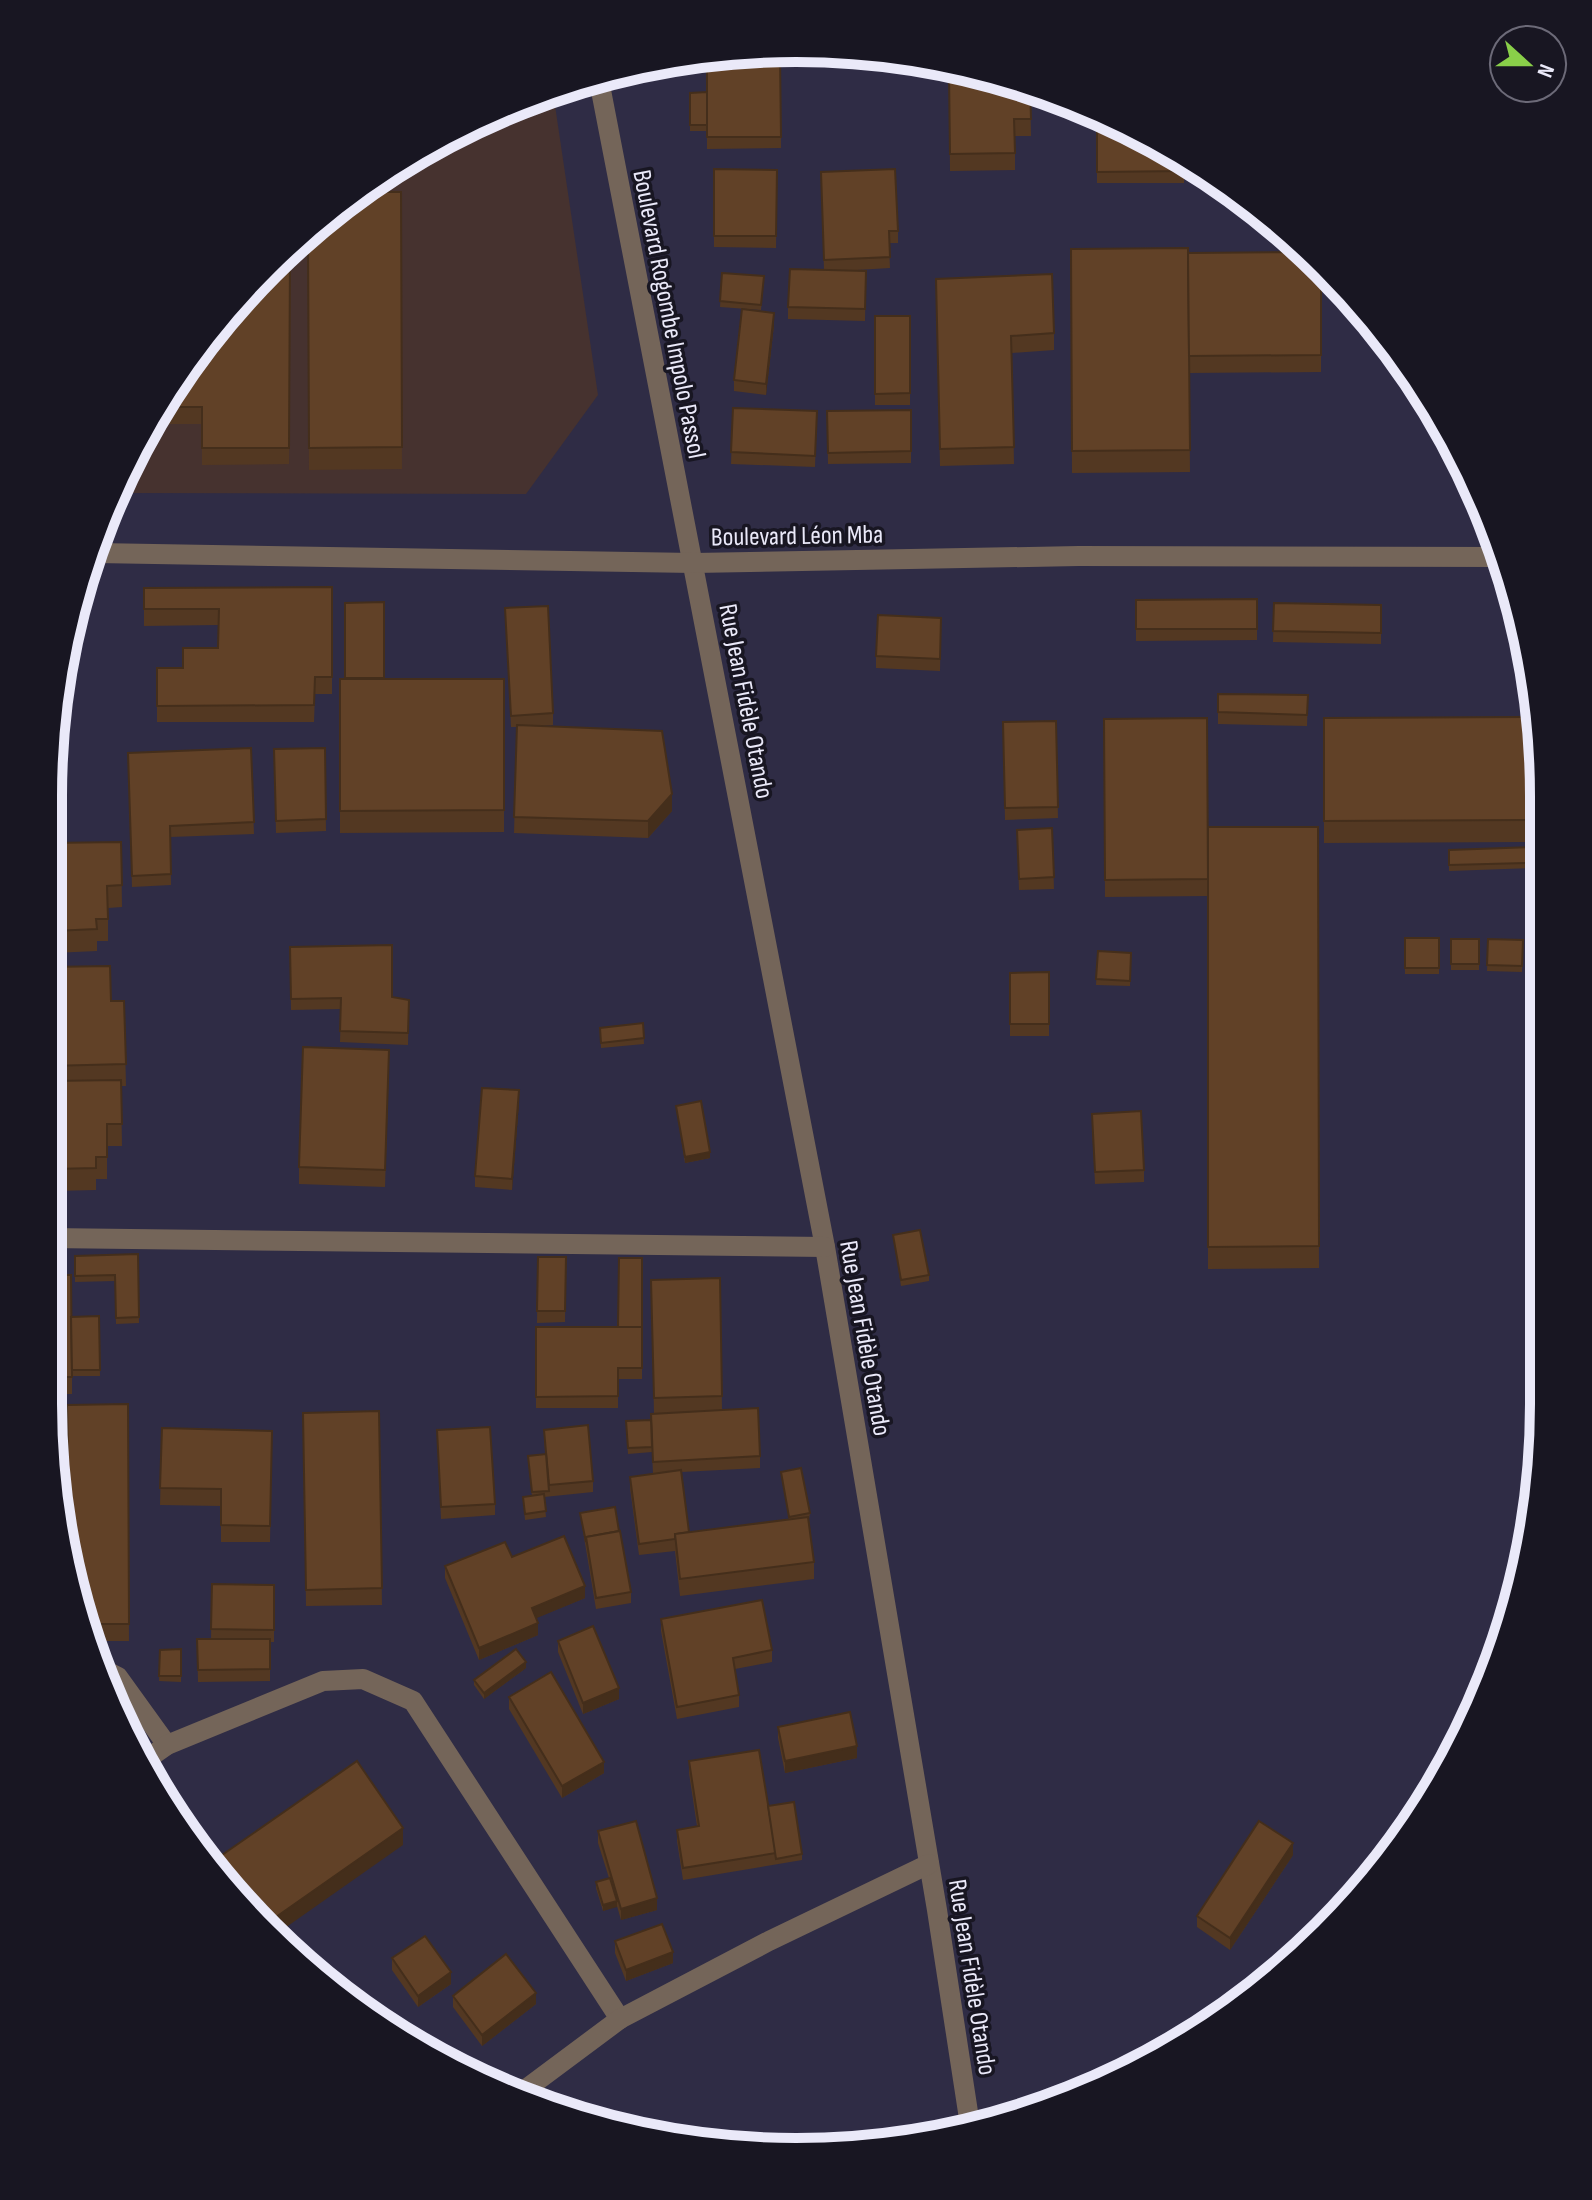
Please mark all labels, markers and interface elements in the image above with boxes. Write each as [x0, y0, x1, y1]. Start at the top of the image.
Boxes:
north arrow [1488, 24, 1568, 104]
text: N [1531, 60, 1560, 81]
street label: Boulevard Rogombe Impolo Passol [625, 167, 712, 461]
street label: Boulevard Léon Mba [711, 520, 883, 553]
street label: Rue Jean Fidèle Otando [711, 601, 780, 801]
street label: Rue Jean Fidèle Otando [832, 1238, 897, 1438]
street label: Rue Jean Fidèle Otando [941, 1877, 1002, 2077]

